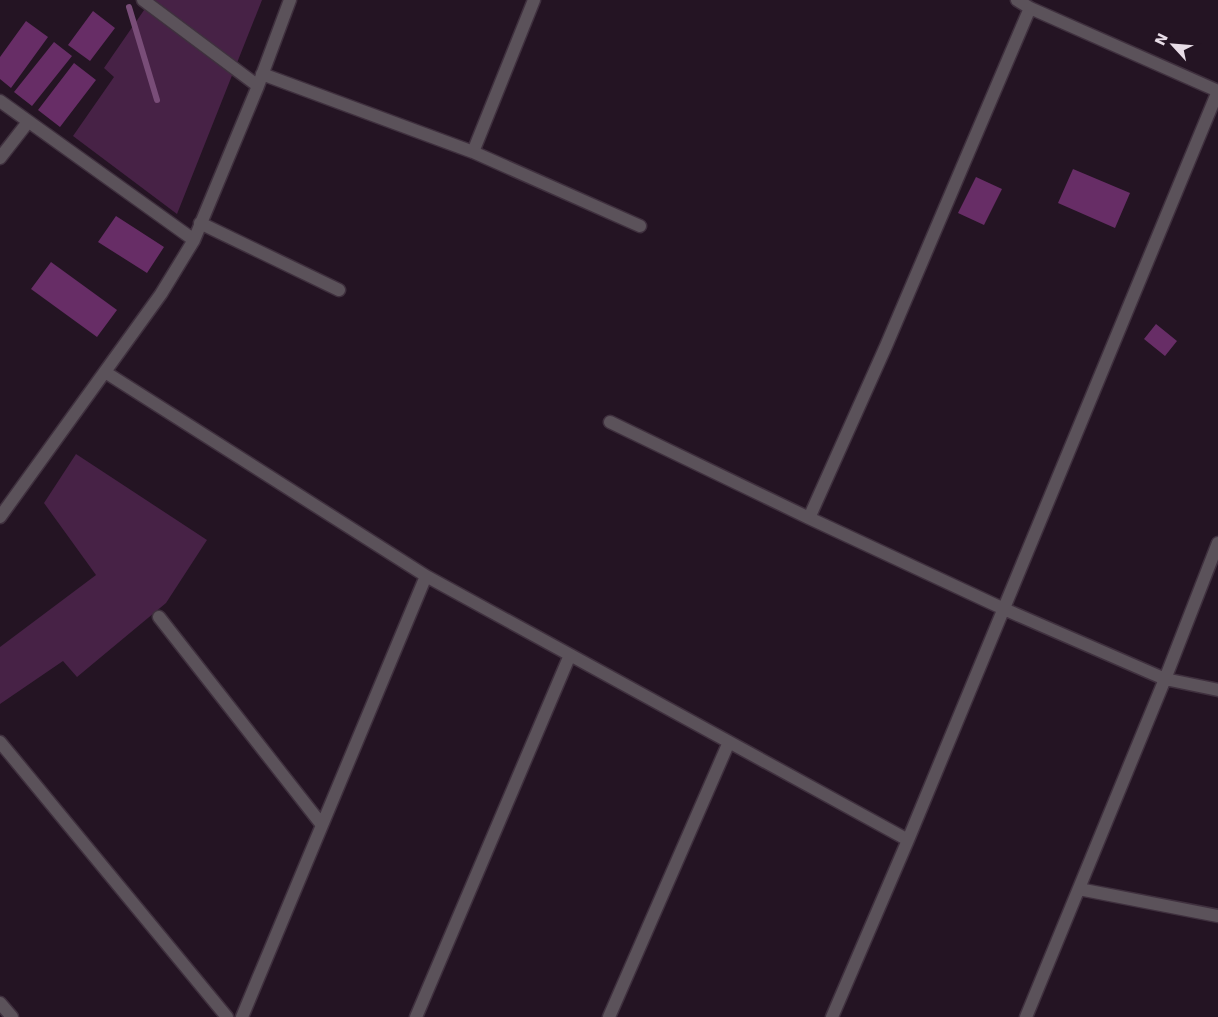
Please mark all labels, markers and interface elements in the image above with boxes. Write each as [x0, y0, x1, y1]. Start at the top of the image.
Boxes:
north arrow [1148, 20, 1198, 70]
text: N [1152, 31, 1171, 48]

